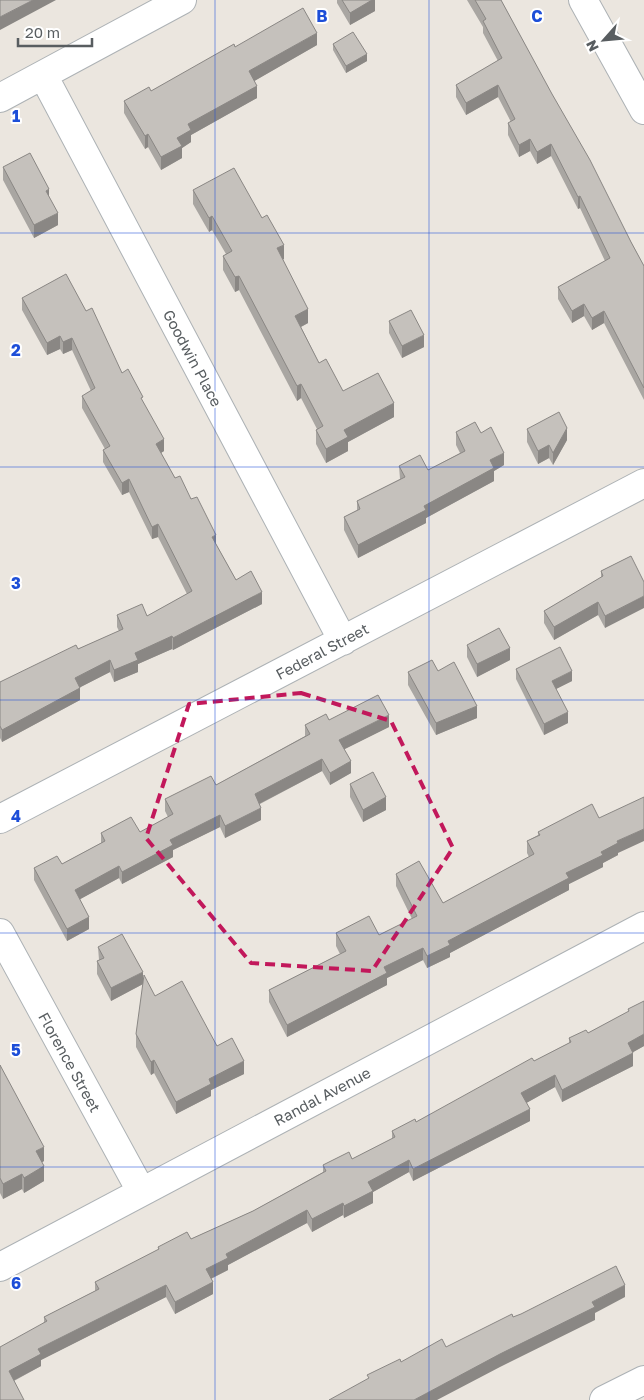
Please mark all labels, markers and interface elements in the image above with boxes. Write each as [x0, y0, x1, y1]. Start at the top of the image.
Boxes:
text: B [316, 6, 328, 26]
text: C [531, 6, 543, 26]
scale bar [18, 15, 91, 47]
north arrow [579, 15, 629, 65]
text: 20 m [25, 23, 60, 41]
text: N [582, 38, 602, 55]
text: 1 [12, 106, 20, 126]
street label: Goodwin Place [160, 307, 226, 410]
text: 2 [11, 340, 21, 360]
text: 3 [11, 573, 21, 593]
street label: Federal Street [273, 619, 371, 683]
text: 4 [11, 806, 21, 826]
street label: Florence Street [35, 1009, 105, 1115]
text: 5 [11, 1040, 21, 1060]
street label: Randal Avenue [271, 1063, 374, 1129]
text: 6 [11, 1273, 21, 1293]

